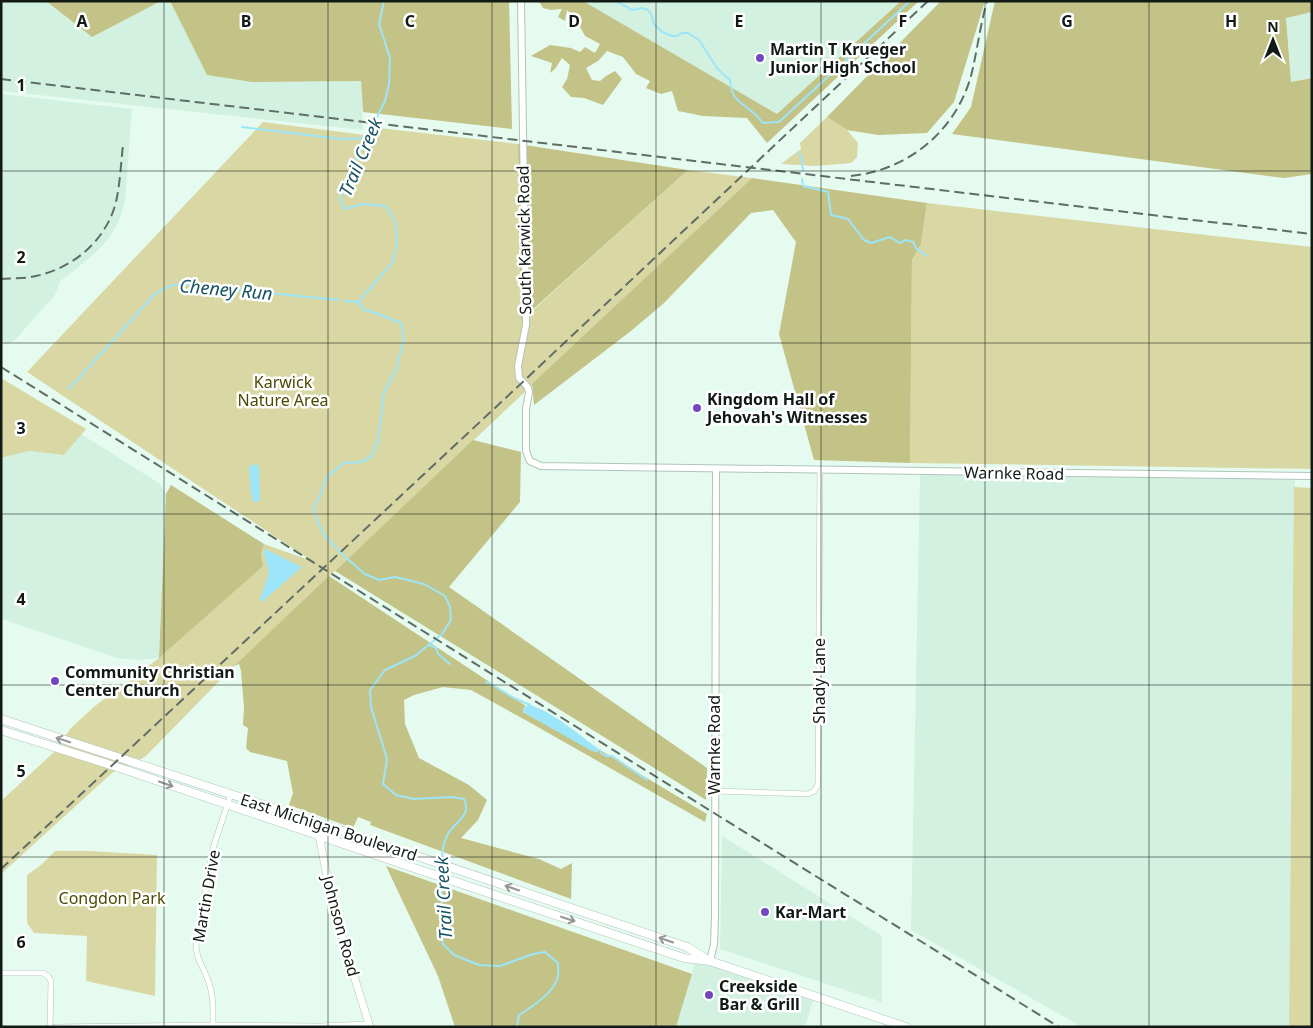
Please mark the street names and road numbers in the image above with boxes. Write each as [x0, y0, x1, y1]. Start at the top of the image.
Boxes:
street label: South Karwick Road [512, 165, 536, 315]
street label: Warnke Road [964, 461, 1064, 485]
street label: Shady Lane [808, 638, 830, 724]
street label: Warnke Road [703, 695, 725, 795]
street label: East Michigan Boulevard [238, 788, 420, 866]
street label: Martin Drive [187, 848, 225, 944]
street label: Johnson Road [316, 871, 365, 979]

